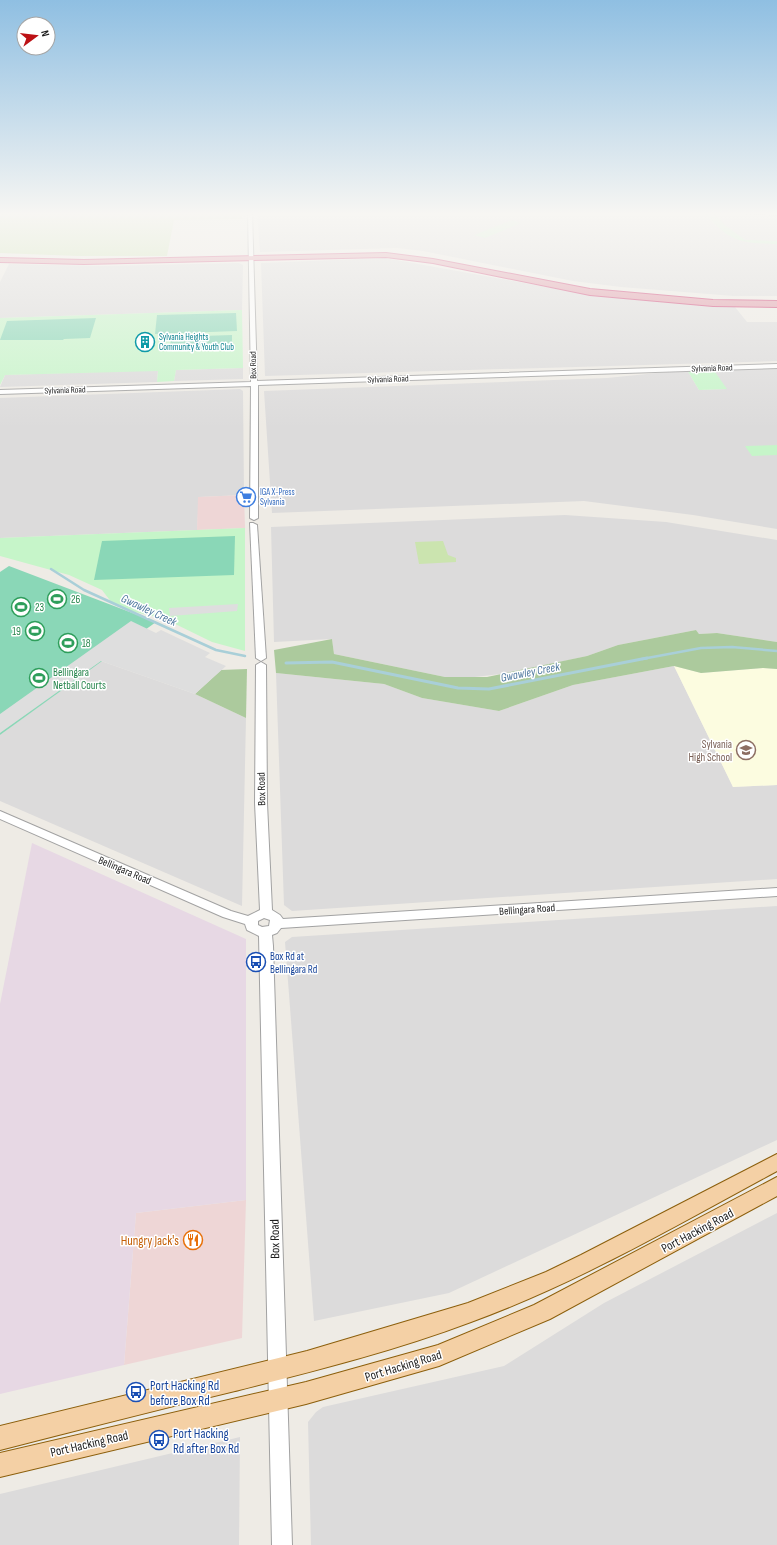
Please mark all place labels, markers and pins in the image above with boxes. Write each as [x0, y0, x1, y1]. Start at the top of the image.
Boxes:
building icon: Sylvania Heights Community & Youth Club [134, 331, 156, 353]
place label: Sylvania Heights Community & Youth Club [159, 332, 234, 353]
supermarket icon: IGA X-Press Sylvania [235, 486, 257, 508]
place label: IGA X-Press Sylvania [260, 487, 295, 508]
sports icon: 26 [46, 588, 68, 610]
place label: 26 [71, 593, 81, 606]
sports icon: 23 [10, 596, 32, 618]
place label: 23 [35, 601, 45, 614]
sports icon: 19 [24, 620, 46, 642]
place label: 19 [12, 625, 21, 638]
sports icon: 18 [57, 632, 79, 654]
place label: 18 [82, 637, 91, 650]
place label: Bellingara Netball Courts [53, 666, 106, 692]
sports icon: Bellingara Netball Courts [28, 667, 50, 689]
place label: Sylvania High School [689, 738, 732, 764]
school or university icon: Sylvania High School [735, 739, 757, 761]
place label: Box Rd at Bellingara Rd [270, 950, 318, 976]
bus stop icon: Box Rd at Bellingara Rd [245, 951, 267, 973]
restaurant icon: Hungry Jack's [182, 1229, 204, 1251]
place label: Hungry Jack's [121, 1233, 179, 1249]
place label: Port Hacking Rd before Box Rd [150, 1378, 219, 1409]
bus stop icon: Port Hacking Rd before Box Rd [125, 1381, 147, 1403]
place label: Port Hacking Rd after Box Rd [173, 1426, 239, 1457]
bus stop icon: Port Hacking Rd after Box Rd [148, 1429, 170, 1451]

